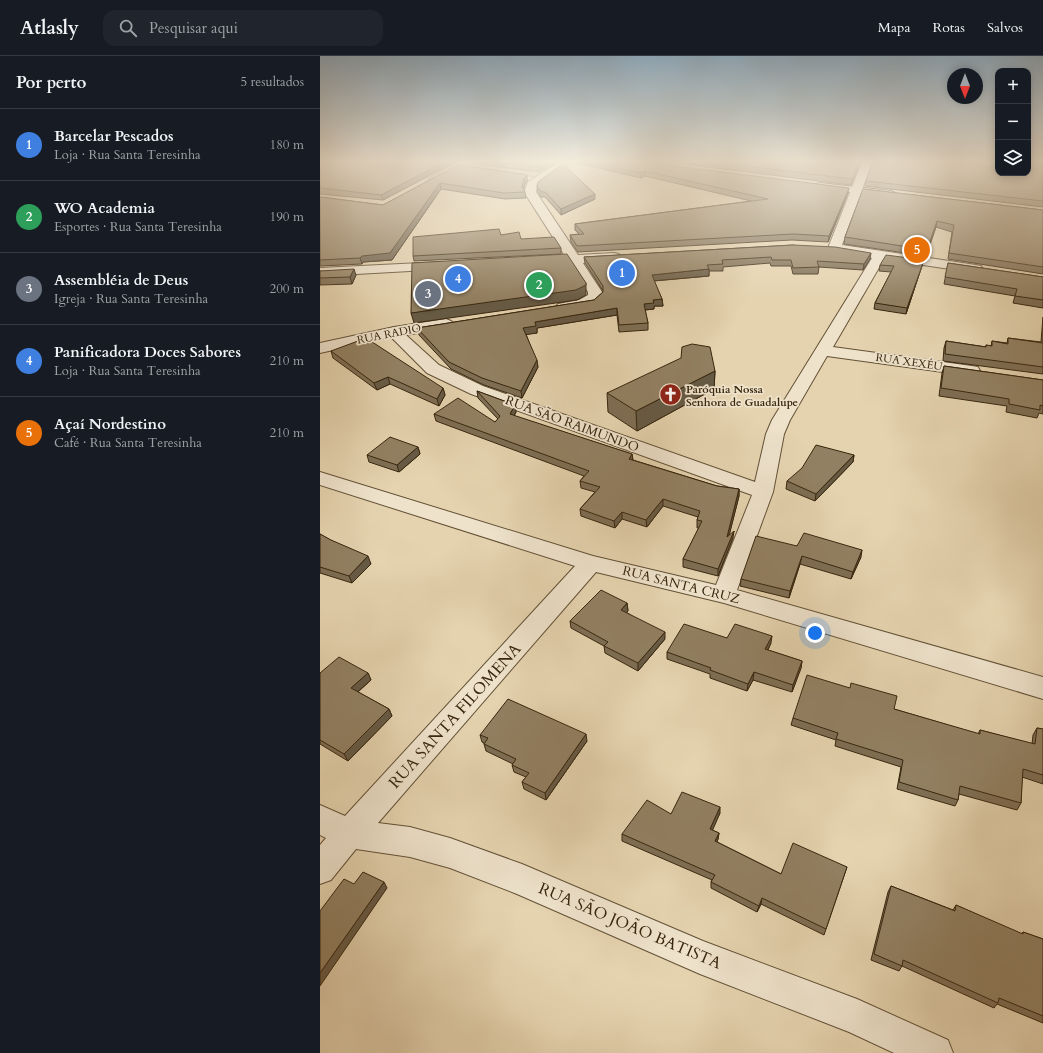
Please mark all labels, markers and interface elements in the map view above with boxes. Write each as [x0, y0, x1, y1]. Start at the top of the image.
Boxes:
search box [103, 10, 383, 46]
text: Atlasly [20, 15, 79, 41]
icon: search [117, 17, 139, 39]
text: Pesquisar aqui [149, 18, 238, 38]
text: Mapa [878, 18, 911, 37]
text: Rotas [933, 18, 965, 37]
text: Salvos [987, 18, 1023, 37]
north arrow [947, 68, 983, 104]
map controls [995, 68, 1031, 176]
button: + [995, 68, 1031, 104]
text: Por perto [16, 71, 86, 94]
text: 5 resultados [240, 73, 304, 91]
button: − [995, 104, 1031, 140]
text: Barcelar Pescados [54, 126, 174, 146]
text: 1 [26, 136, 32, 154]
text: 180 m [270, 136, 304, 154]
button: layers [995, 140, 1031, 176]
text: Loja · Rua Santa Teresinha [54, 146, 201, 164]
text: WO Academia [54, 198, 155, 218]
text: 2 [26, 208, 32, 226]
text: 190 m [270, 208, 304, 226]
text: Esportes · Rua Santa Teresinha [54, 218, 222, 236]
pin: 5 [904, 235, 930, 265]
pin: 1 [609, 258, 635, 288]
pin: 4 [445, 264, 471, 294]
text: Assembléia de Deus [54, 270, 188, 290]
pin: 2 [526, 270, 552, 300]
pin: 3 [415, 279, 441, 309]
text: 3 [26, 280, 32, 298]
text: 200 m [270, 280, 304, 298]
text: Igreja · Rua Santa Teresinha [54, 290, 208, 308]
street label: RUA RADIO [356, 320, 422, 348]
text: Panificadora Doces Sabores [54, 342, 241, 362]
street label: RUA XEXÉU [875, 350, 943, 374]
text: 4 [26, 352, 32, 370]
text: 210 m [270, 352, 304, 370]
text: Loja · Rua Santa Teresinha [54, 362, 201, 380]
church icon: Paróquia Nossa Senhora de Guadalupe [657, 382, 683, 408]
place label: Paróquia Nossa Senhora de Guadalupe [686, 382, 798, 410]
street label: RUA SÃO RAIMUNDO [503, 391, 641, 457]
text: Açaí Nordestino [54, 414, 166, 434]
text: 5 [26, 424, 32, 442]
text: 210 m [270, 424, 304, 442]
text: Café · Rua Santa Teresinha [54, 434, 202, 452]
street label: RUA SANTA CRUZ [620, 562, 742, 608]
your location [805, 623, 825, 643]
street label: RUA SANTA FILOMENA [384, 638, 527, 793]
street label: RUA SÃO JOÃO BATISTA [535, 877, 725, 975]

